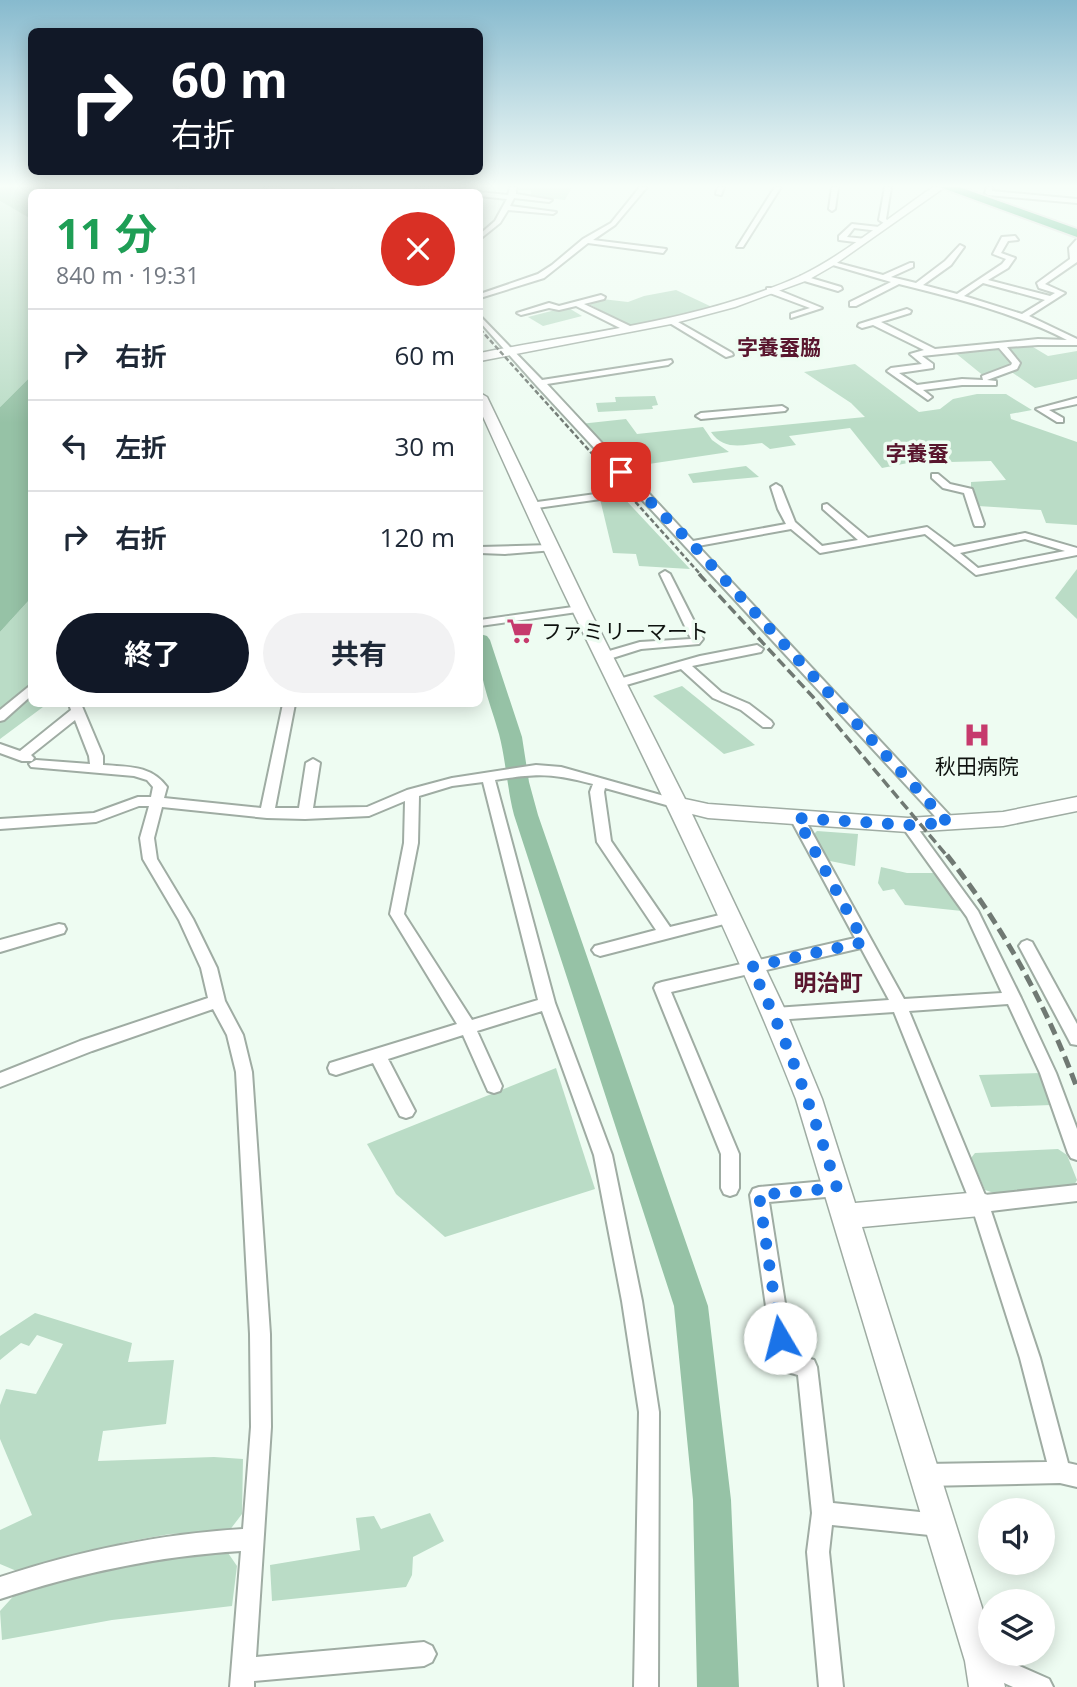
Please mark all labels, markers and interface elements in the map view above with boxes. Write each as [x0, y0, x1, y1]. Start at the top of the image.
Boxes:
text: 60 m [171, 46, 288, 112]
icon: right [56, 56, 147, 147]
text: 右折 [171, 112, 235, 155]
text: 11 分 [56, 204, 157, 261]
button: close [381, 212, 455, 286]
text: 840 m · 19:31 [56, 259, 199, 291]
district label: 字養蚕脇 [737, 333, 821, 361]
icon: right [56, 336, 94, 374]
text: 60 m [394, 337, 455, 373]
text: 右折 [115, 338, 167, 374]
icon: left [56, 427, 94, 465]
text: 30 m [394, 428, 455, 464]
text: 左折 [115, 429, 167, 465]
district label: 字養蚕 [886, 439, 949, 467]
pin [591, 442, 651, 502]
icon: arrive [602, 453, 640, 491]
icon: right [56, 518, 94, 556]
text: 120 m [380, 519, 455, 555]
text: 右折 [115, 520, 167, 556]
button: 終了 [56, 613, 249, 693]
button: 共有 [263, 613, 455, 693]
supermarket icon: ファミリーマート [505, 616, 535, 646]
place label: ファミリーマート [541, 617, 709, 645]
hospital icon: 秋田病院 [962, 720, 992, 750]
place label: 秋田病院 [935, 752, 1019, 780]
district label: 明治町 [794, 966, 863, 998]
position arrow [743, 1301, 817, 1375]
map controls [978, 1498, 1055, 1666]
button: sound [978, 1498, 1055, 1575]
button: layers [978, 1589, 1055, 1666]

